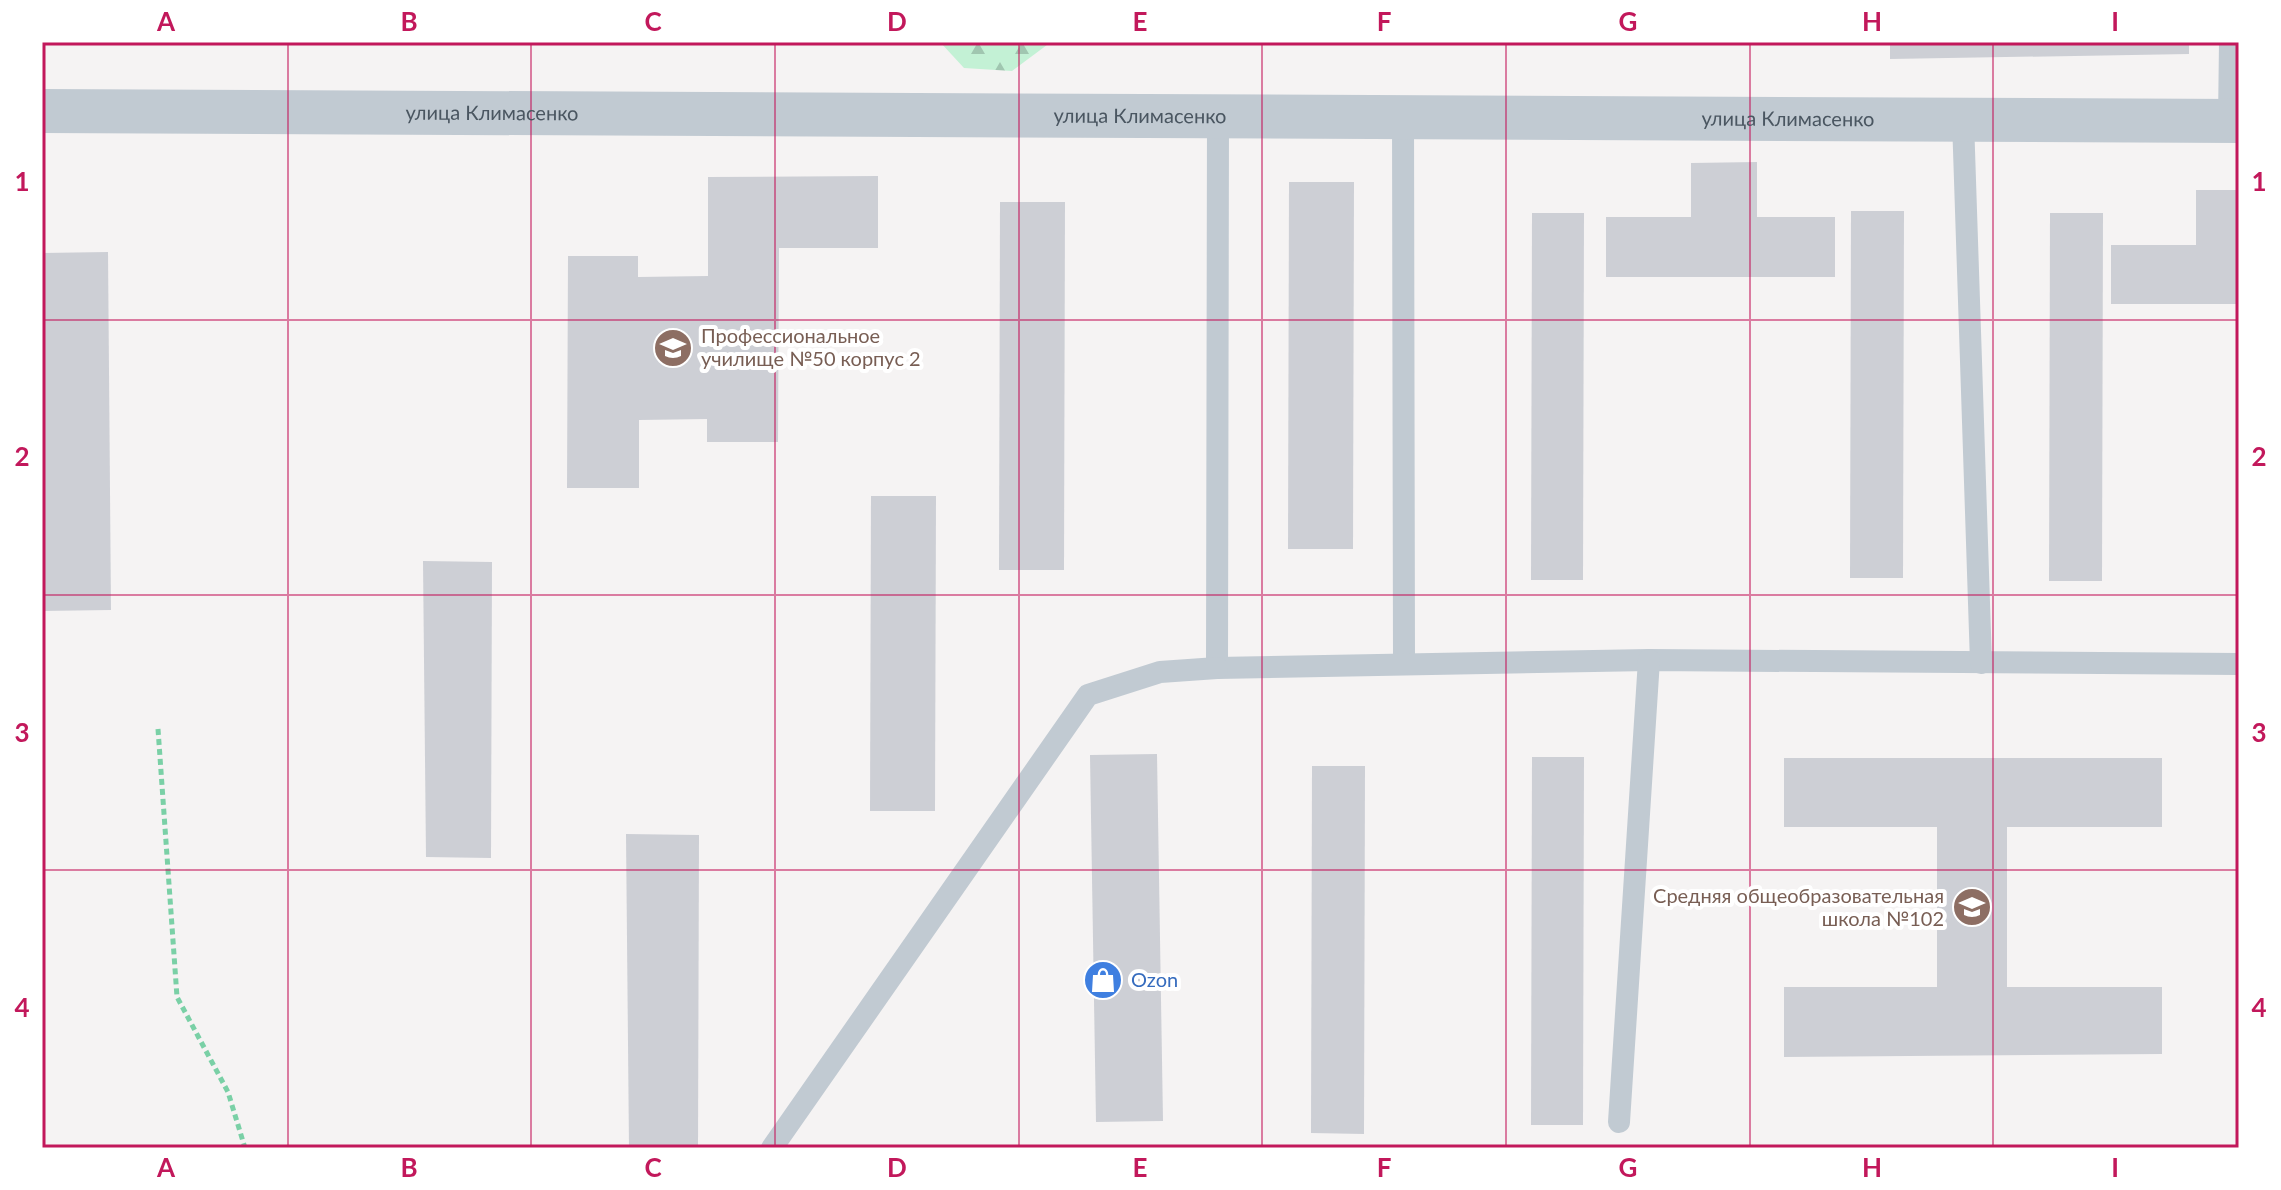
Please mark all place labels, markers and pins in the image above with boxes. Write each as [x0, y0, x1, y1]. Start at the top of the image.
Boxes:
place label: Профессиональное училище №50 корпус 2 [701, 323, 921, 370]
school or university icon: Профессиональное училище №50 корпус 2 [652, 327, 694, 369]
place label: Средняя общеобразовательная школа №102 [1653, 883, 1944, 930]
school or university icon: Средняя общеобразовательная школа №102 [1951, 886, 1993, 928]
shop icon: Ozon [1082, 959, 1124, 1001]
place label: Ozon [1131, 967, 1178, 991]

